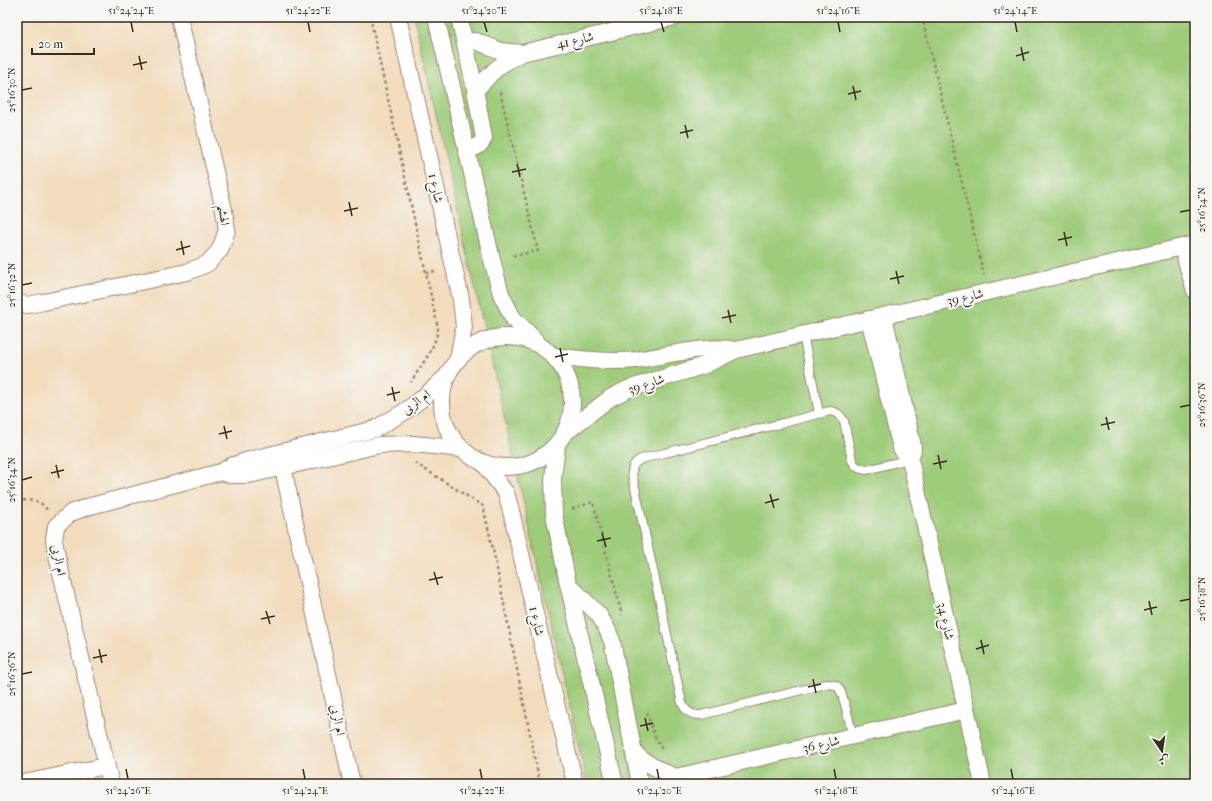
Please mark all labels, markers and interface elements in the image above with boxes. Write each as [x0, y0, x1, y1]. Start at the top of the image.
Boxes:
text: 51°24'24"E [108, 5, 154, 17]
text: 51°24'22"E [286, 5, 331, 17]
text: 51°24'20"E [461, 5, 507, 17]
text: 51°24'18"E [639, 5, 683, 17]
text: 51°24'16"E [816, 5, 860, 17]
text: 51°24'14"E [993, 5, 1037, 17]
street label: شارع 41 [555, 28, 596, 55]
scale bar [32, 30, 94, 56]
text: 20 m [38, 37, 63, 51]
text: 25°16'30"N [6, 67, 18, 113]
street label: شارع 1 [421, 172, 447, 205]
text: 25°16'34"N [1196, 187, 1208, 233]
street label: الهشم [209, 204, 233, 227]
text: 25°16'32"N [6, 262, 18, 307]
street label: شارع 39 [945, 285, 986, 312]
street label: شارع 39 [626, 371, 667, 401]
text: 25°16'36"N [1196, 382, 1208, 428]
street label: ام الربى [399, 386, 436, 421]
text: 25°16'34"N [6, 457, 18, 503]
street label: ام الربى [45, 543, 69, 578]
text: 25°16'38"N [1196, 576, 1208, 621]
street label: شارع 34 [930, 601, 958, 642]
street label: شارع 1 [522, 605, 548, 638]
text: 25°16'36"N [6, 651, 18, 697]
street label: ام الربى [323, 703, 349, 738]
north arrow [1142, 731, 1182, 771]
street label: شارع 36 [801, 732, 842, 759]
text: ش [1157, 753, 1171, 768]
text: 51°24'26"E [105, 785, 151, 797]
text: 51°24'24"E [282, 785, 328, 797]
text: 51°24'22"E [460, 785, 505, 797]
text: 51°24'20"E [636, 785, 682, 797]
text: 51°24'18"E [814, 785, 858, 797]
text: 51°24'16"E [991, 785, 1035, 797]

